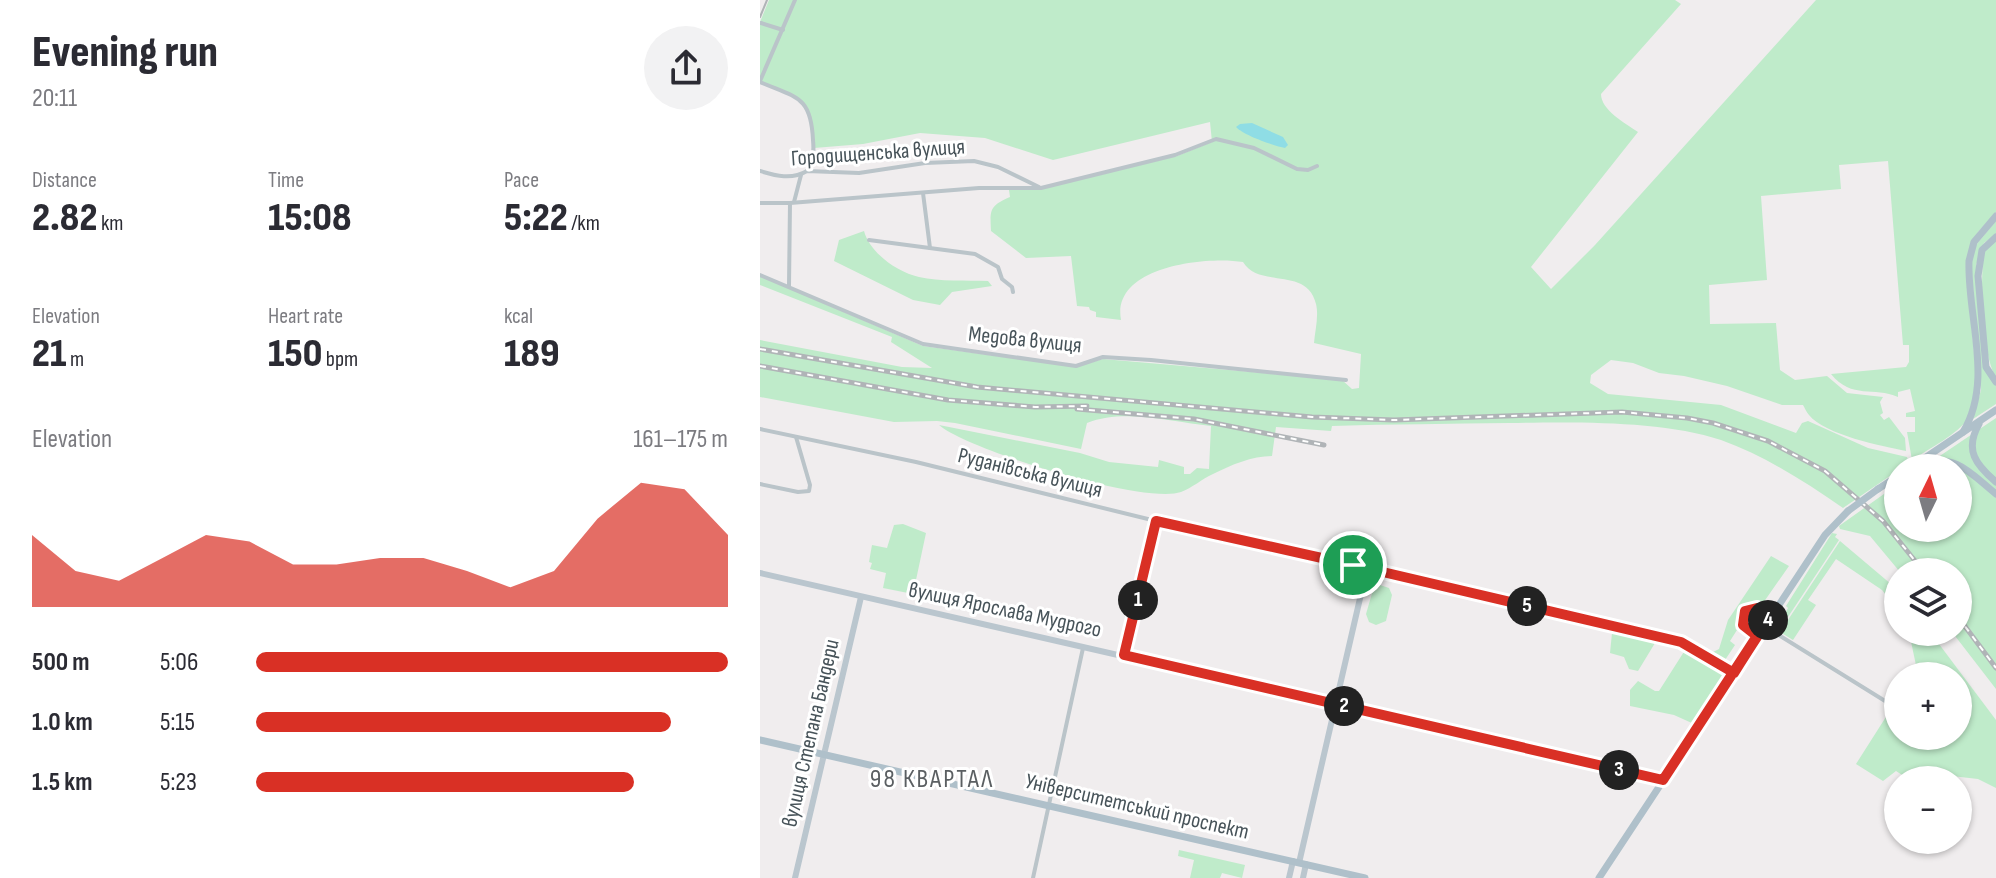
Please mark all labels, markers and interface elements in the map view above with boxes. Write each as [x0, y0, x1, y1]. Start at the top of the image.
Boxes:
text: Evening run [32, 26, 218, 79]
button: share [644, 26, 728, 110]
text: 20:11 [32, 83, 77, 114]
street label: Городищенська вулиця [790, 133, 966, 173]
text: Distance [32, 167, 97, 194]
text: Time [268, 167, 304, 194]
text: Pace [504, 167, 539, 194]
text: 2.82 [32, 194, 97, 242]
text: 15:08 [268, 194, 351, 242]
text: 5:22 [504, 194, 568, 242]
text: km [97, 210, 124, 237]
text: /km [568, 210, 600, 237]
text: Elevation [32, 303, 100, 330]
text: Heart rate [268, 303, 343, 330]
text: kcal [504, 303, 533, 330]
street label: Медова вулиця [967, 321, 1083, 359]
text: 21 [32, 330, 66, 378]
text: 150 [268, 330, 322, 378]
text: 189 [504, 330, 559, 378]
text: m [66, 346, 84, 373]
text: bpm [322, 346, 358, 373]
text: Elevation [32, 424, 112, 455]
text: 161–175 m [633, 424, 728, 455]
street label: Руданівська вулиця [955, 442, 1105, 504]
north arrow [1884, 454, 1972, 542]
map controls [1884, 454, 1972, 854]
pin [1319, 531, 1387, 599]
icon: arrive [1331, 543, 1375, 587]
button: layers [1884, 558, 1972, 646]
street label: вулиця Ярослава Мудрого [906, 576, 1104, 644]
pin: 1 [1118, 580, 1158, 620]
text: 1 [1134, 586, 1142, 613]
pin: 5 [1507, 586, 1547, 626]
text: 5 [1522, 592, 1532, 619]
pin: 4 [1748, 600, 1788, 640]
text: 4 [1763, 606, 1773, 633]
street label: вулиця Степана Бандери [776, 637, 846, 829]
text: 500 m [32, 647, 89, 678]
text: 5:06 [160, 647, 198, 678]
button: + [1884, 662, 1972, 750]
pin: 2 [1324, 686, 1364, 726]
text: 2 [1339, 692, 1349, 719]
text: 1.0 km [32, 707, 93, 738]
text: 5:15 [160, 707, 195, 738]
pin: 3 [1599, 750, 1639, 790]
text: 3 [1614, 756, 1624, 783]
district label: 98 КВАРТАЛ [870, 764, 994, 795]
button: − [1884, 766, 1972, 854]
text: 1.5 km [32, 767, 92, 798]
text: 5:23 [160, 767, 197, 798]
street label: Університетський проспект [1023, 768, 1251, 846]

